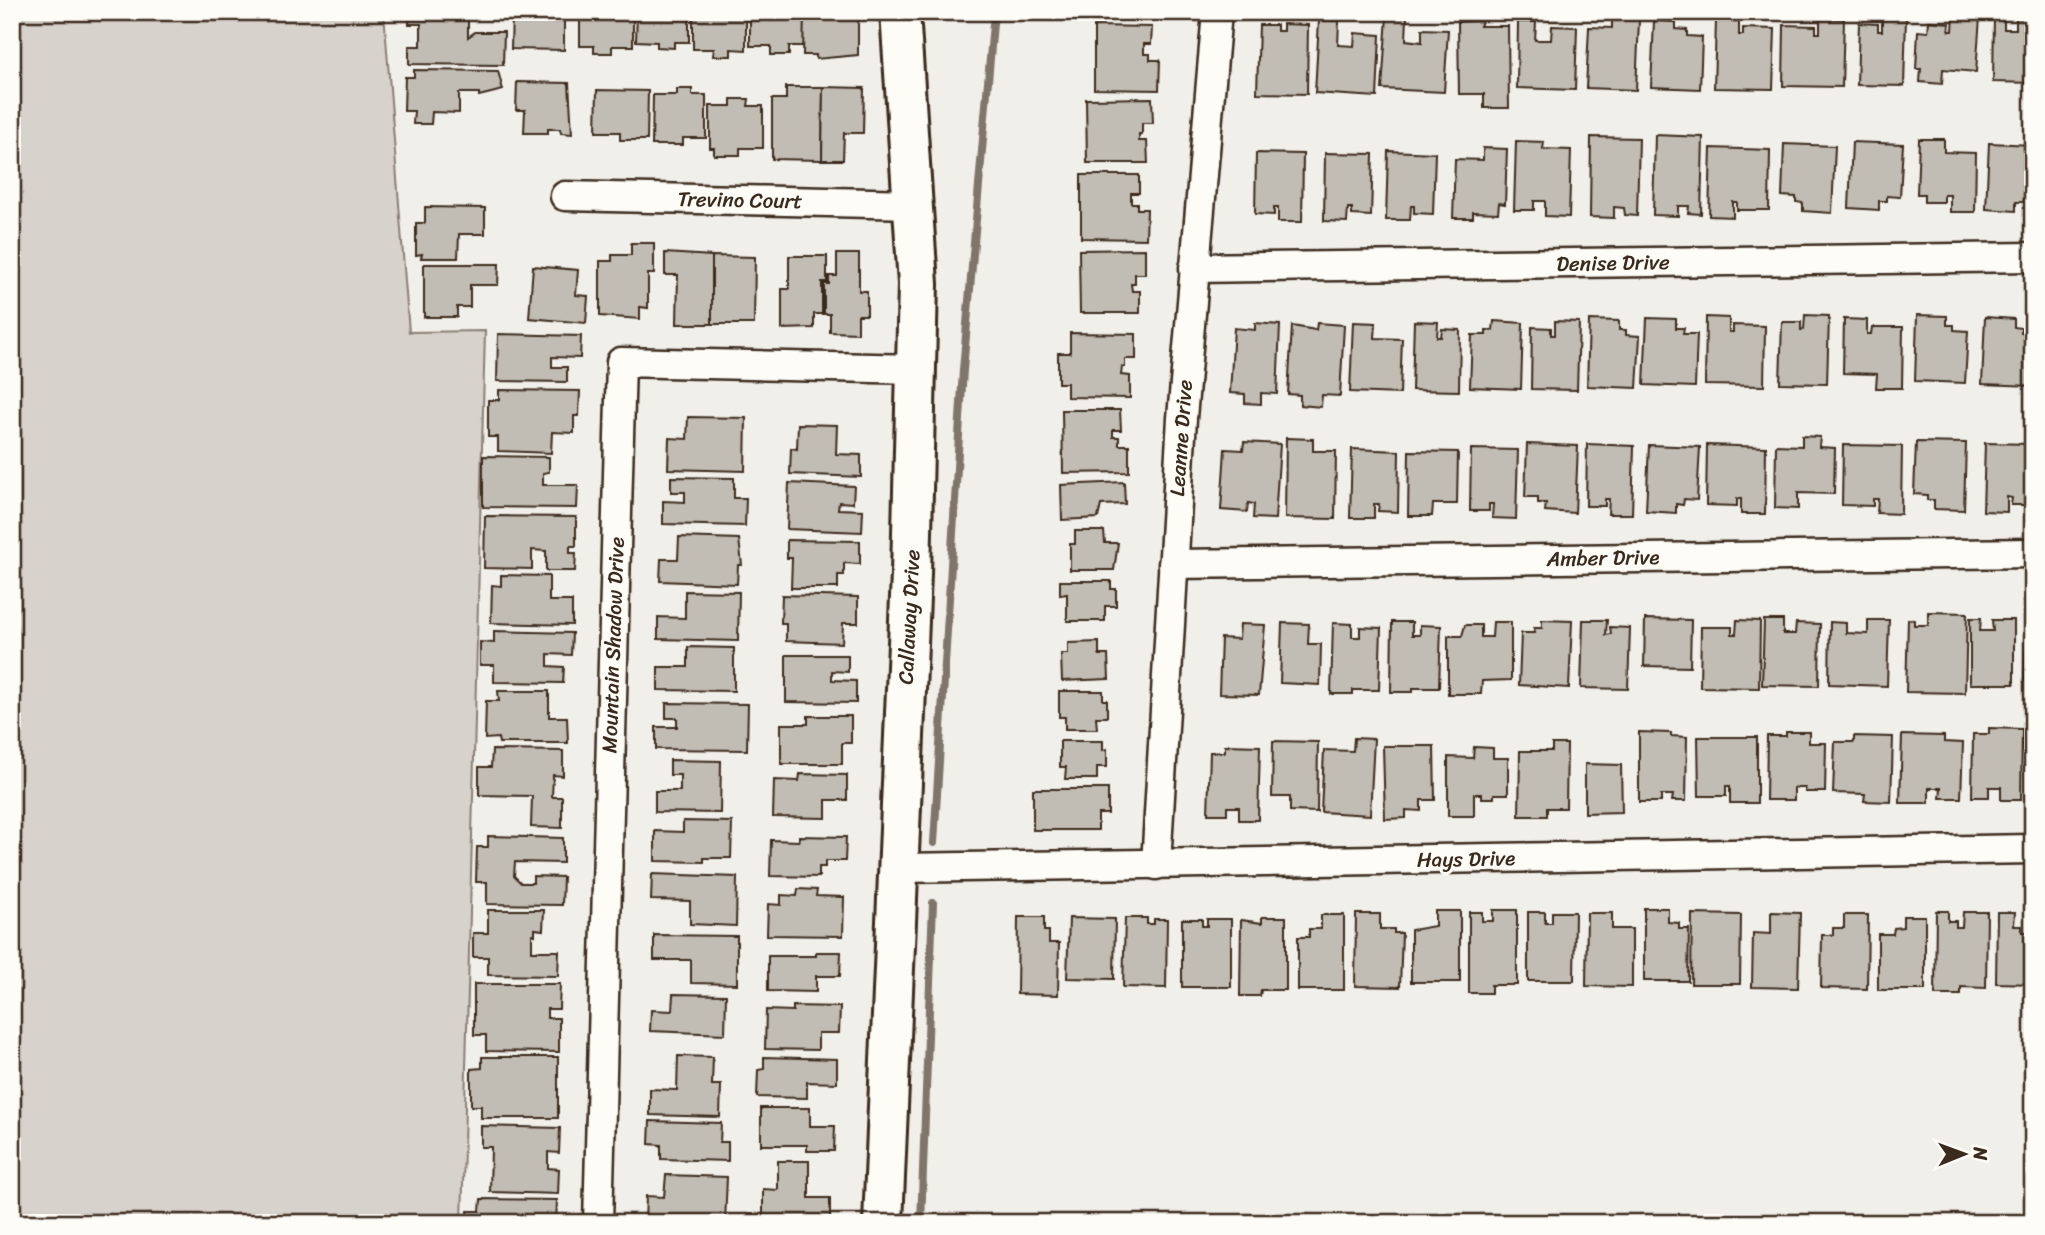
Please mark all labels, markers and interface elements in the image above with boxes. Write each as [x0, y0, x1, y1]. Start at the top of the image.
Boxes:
street label: Trevino Court [677, 180, 803, 220]
street label: Denise Drive [1556, 243, 1670, 283]
street label: Leanne Drive [1158, 378, 1204, 498]
street label: Mountain Shadow Drive [590, 536, 636, 754]
street label: Amber Drive [1545, 538, 1660, 578]
street label: Callaway Drive [886, 548, 932, 685]
street label: Hays Drive [1417, 839, 1515, 879]
north arrow [1930, 1120, 2000, 1190]
text: N [1964, 1146, 1997, 1161]

